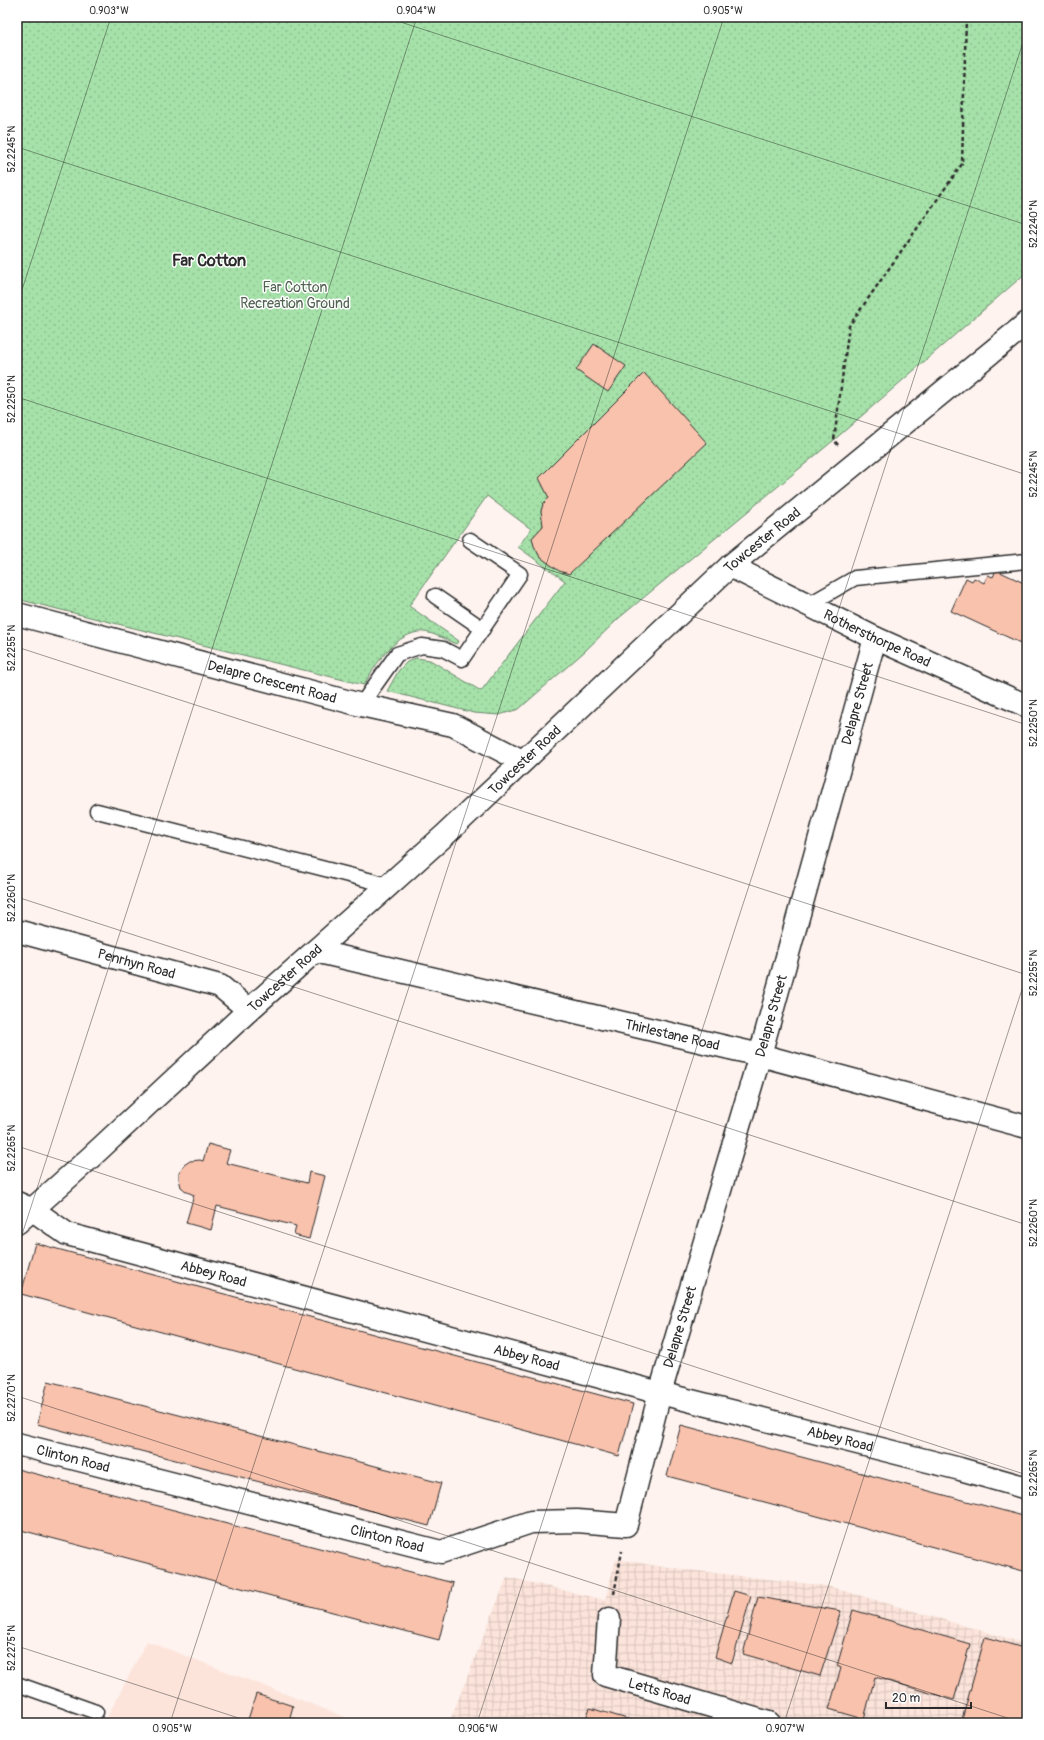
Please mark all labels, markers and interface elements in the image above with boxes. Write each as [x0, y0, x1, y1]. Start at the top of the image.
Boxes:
text: 0.903°W [89, 5, 129, 17]
text: 0.904°W [396, 5, 436, 17]
text: 0.905°W [703, 5, 743, 17]
text: 52.2245°N [6, 125, 18, 172]
text: 52.2240°N [1028, 200, 1040, 248]
district label: Far Cotton [172, 251, 246, 271]
park label: Far Cotton Recreation Ground [240, 279, 350, 312]
text: 52.2250°N [6, 375, 18, 423]
text: 52.2245°N [1028, 450, 1040, 497]
street label: Towcester Road [720, 504, 804, 576]
street label: Rothersthorpe Road [821, 606, 933, 671]
text: 52.2255°N [6, 625, 18, 671]
street label: Delapre Crescent Road [206, 657, 339, 707]
street label: Delapre Street [838, 660, 877, 747]
text: 52.2250°N [1028, 699, 1040, 747]
street label: Towcester Road [485, 722, 565, 799]
text: 52.2260°N [6, 874, 18, 922]
street label: Towcester Road [244, 941, 326, 1016]
street label: Penrhyn Road [96, 945, 177, 983]
text: 52.2255°N [1028, 950, 1040, 996]
street label: Delapre Street [752, 972, 791, 1059]
street label: Thirlestane Road [623, 1016, 722, 1054]
text: 52.2265°N [6, 1124, 18, 1171]
text: 52.2260°N [1028, 1199, 1040, 1247]
street label: Abbey Road [179, 1257, 249, 1291]
street label: Delapre Street [660, 1283, 700, 1370]
street label: Abbey Road [492, 1341, 562, 1375]
text: 52.2270°N [6, 1374, 18, 1422]
street label: Abbey Road [805, 1423, 875, 1456]
street label: Clinton Road [35, 1441, 112, 1476]
text: 52.2265°N [1028, 1449, 1040, 1496]
street label: Clinton Road [349, 1521, 426, 1556]
text: 52.2275°N [6, 1625, 18, 1671]
street label: Letts Road [626, 1674, 693, 1709]
scale bar [886, 1684, 971, 1710]
text: 20 m [892, 1691, 921, 1706]
text: 0.905°W [152, 1723, 192, 1735]
text: 0.906°W [458, 1723, 498, 1735]
text: 0.907°W [765, 1723, 805, 1735]

